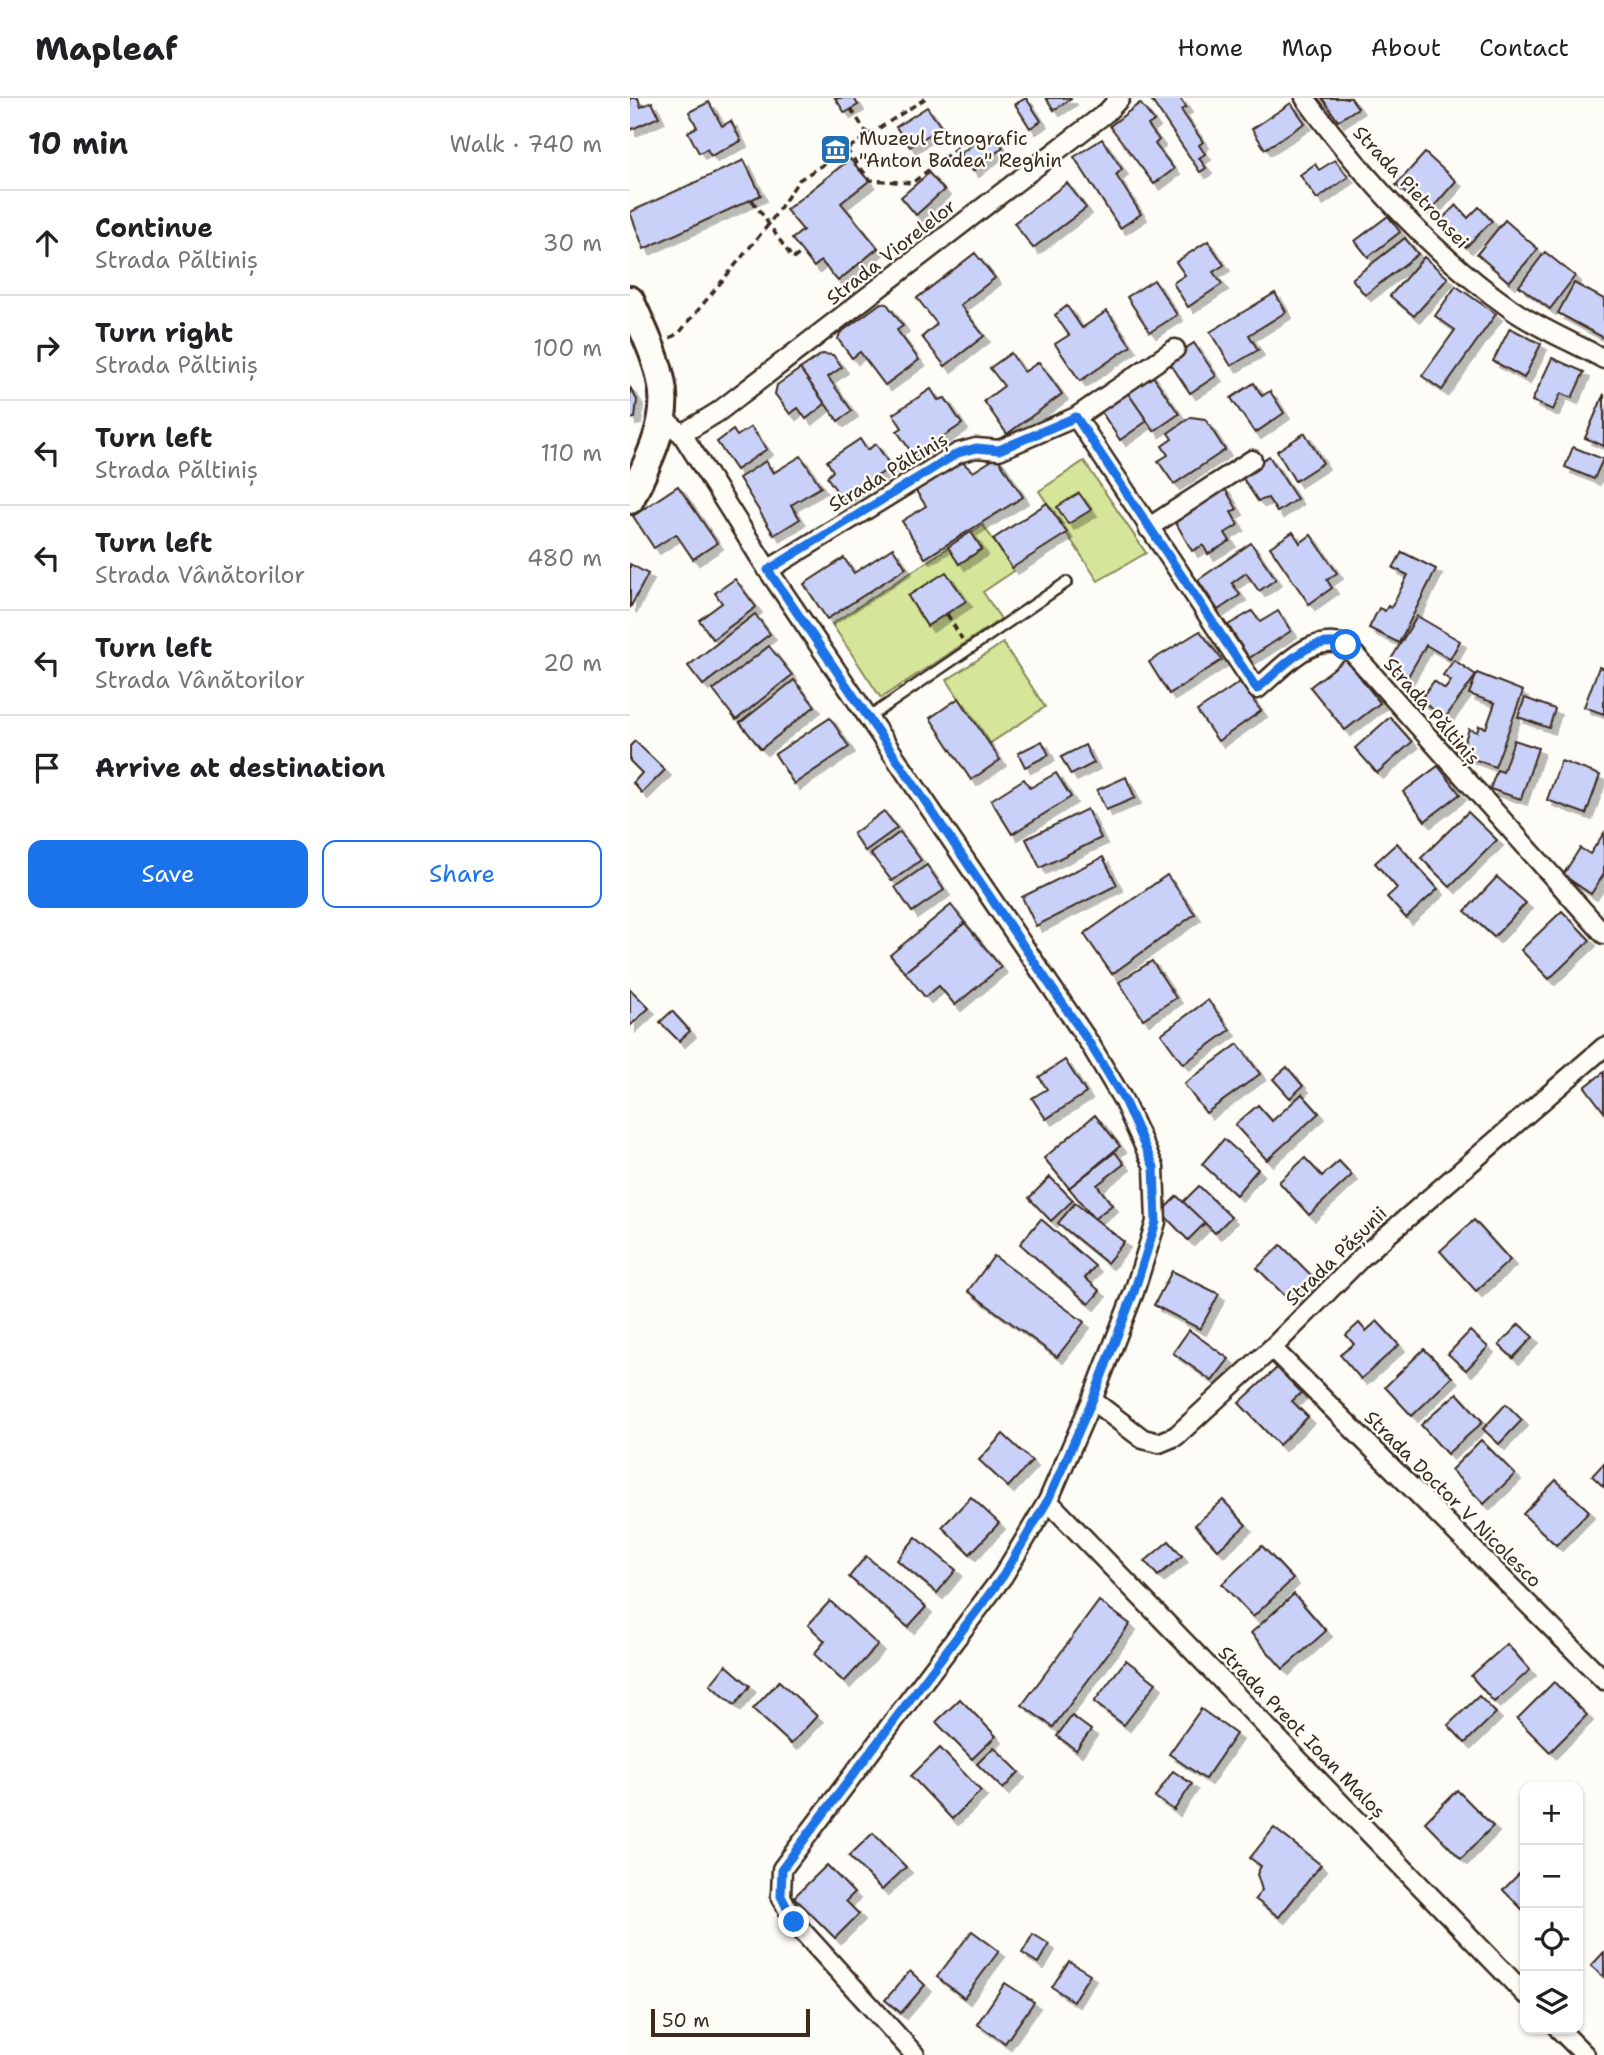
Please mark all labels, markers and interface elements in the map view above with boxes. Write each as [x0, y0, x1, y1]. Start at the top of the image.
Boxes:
text: Mapleaf [35, 26, 178, 71]
text: Home [1177, 32, 1243, 64]
text: Map [1281, 32, 1333, 64]
text: About [1371, 32, 1441, 64]
text: Contact [1479, 32, 1569, 64]
street label: Strada Pietroasei [1348, 120, 1474, 254]
text: 10 min [28, 123, 128, 164]
place label: Muzeul Etnografic "Anton Badea" Reghin [859, 126, 1062, 173]
text: Walk · 740 m [450, 129, 602, 159]
museum icon: Muzeul Etnografic "Anton Badea" Reghin [819, 132, 853, 166]
street label: Strada Viorelelor [821, 194, 961, 310]
text: Continue [95, 210, 213, 245]
icon: ahead [28, 224, 66, 262]
text: 30 m [543, 228, 602, 258]
text: Strada Păltiniș [95, 245, 258, 275]
text: Turn right [95, 315, 233, 350]
icon: right [28, 329, 66, 367]
text: 100 m [533, 333, 602, 363]
text: Strada Păltiniș [95, 350, 258, 380]
text: Turn left [95, 420, 212, 455]
street label: Strada Păltiniș [824, 427, 953, 518]
icon: left [28, 434, 66, 472]
text: 110 m [540, 438, 602, 468]
text: Strada Păltiniș [95, 455, 258, 485]
text: Turn left [95, 525, 212, 560]
icon: left [28, 539, 66, 577]
text: 480 m [527, 543, 602, 573]
text: Strada Vânătorilor [95, 560, 305, 590]
route start [1330, 629, 1361, 660]
text: Turn left [95, 630, 212, 665]
icon: left [28, 644, 66, 682]
text: 20 m [543, 648, 602, 678]
street label: Strada Păltiniș [1378, 652, 1486, 771]
text: Strada Vânătorilor [95, 665, 305, 695]
icon: arrive [28, 749, 66, 787]
text: Arrive at destination [95, 750, 385, 785]
button: Save [28, 840, 308, 908]
button: Share [322, 840, 602, 908]
street label: Strada Pășunii [1280, 1201, 1393, 1312]
street label: Strada Doctor V Nicolesco [1359, 1405, 1547, 1593]
street label: Strada Preot Ioan Maloș [1212, 1640, 1391, 1824]
map controls [1520, 1782, 1583, 2034]
button: + [1520, 1782, 1583, 1845]
button: − [1520, 1845, 1583, 1908]
route end [778, 1906, 809, 1937]
button: locate [1520, 1908, 1583, 1971]
button: layers [1520, 1971, 1583, 2034]
scale bar [651, 2006, 810, 2038]
text: 50 m [662, 2008, 710, 2033]

